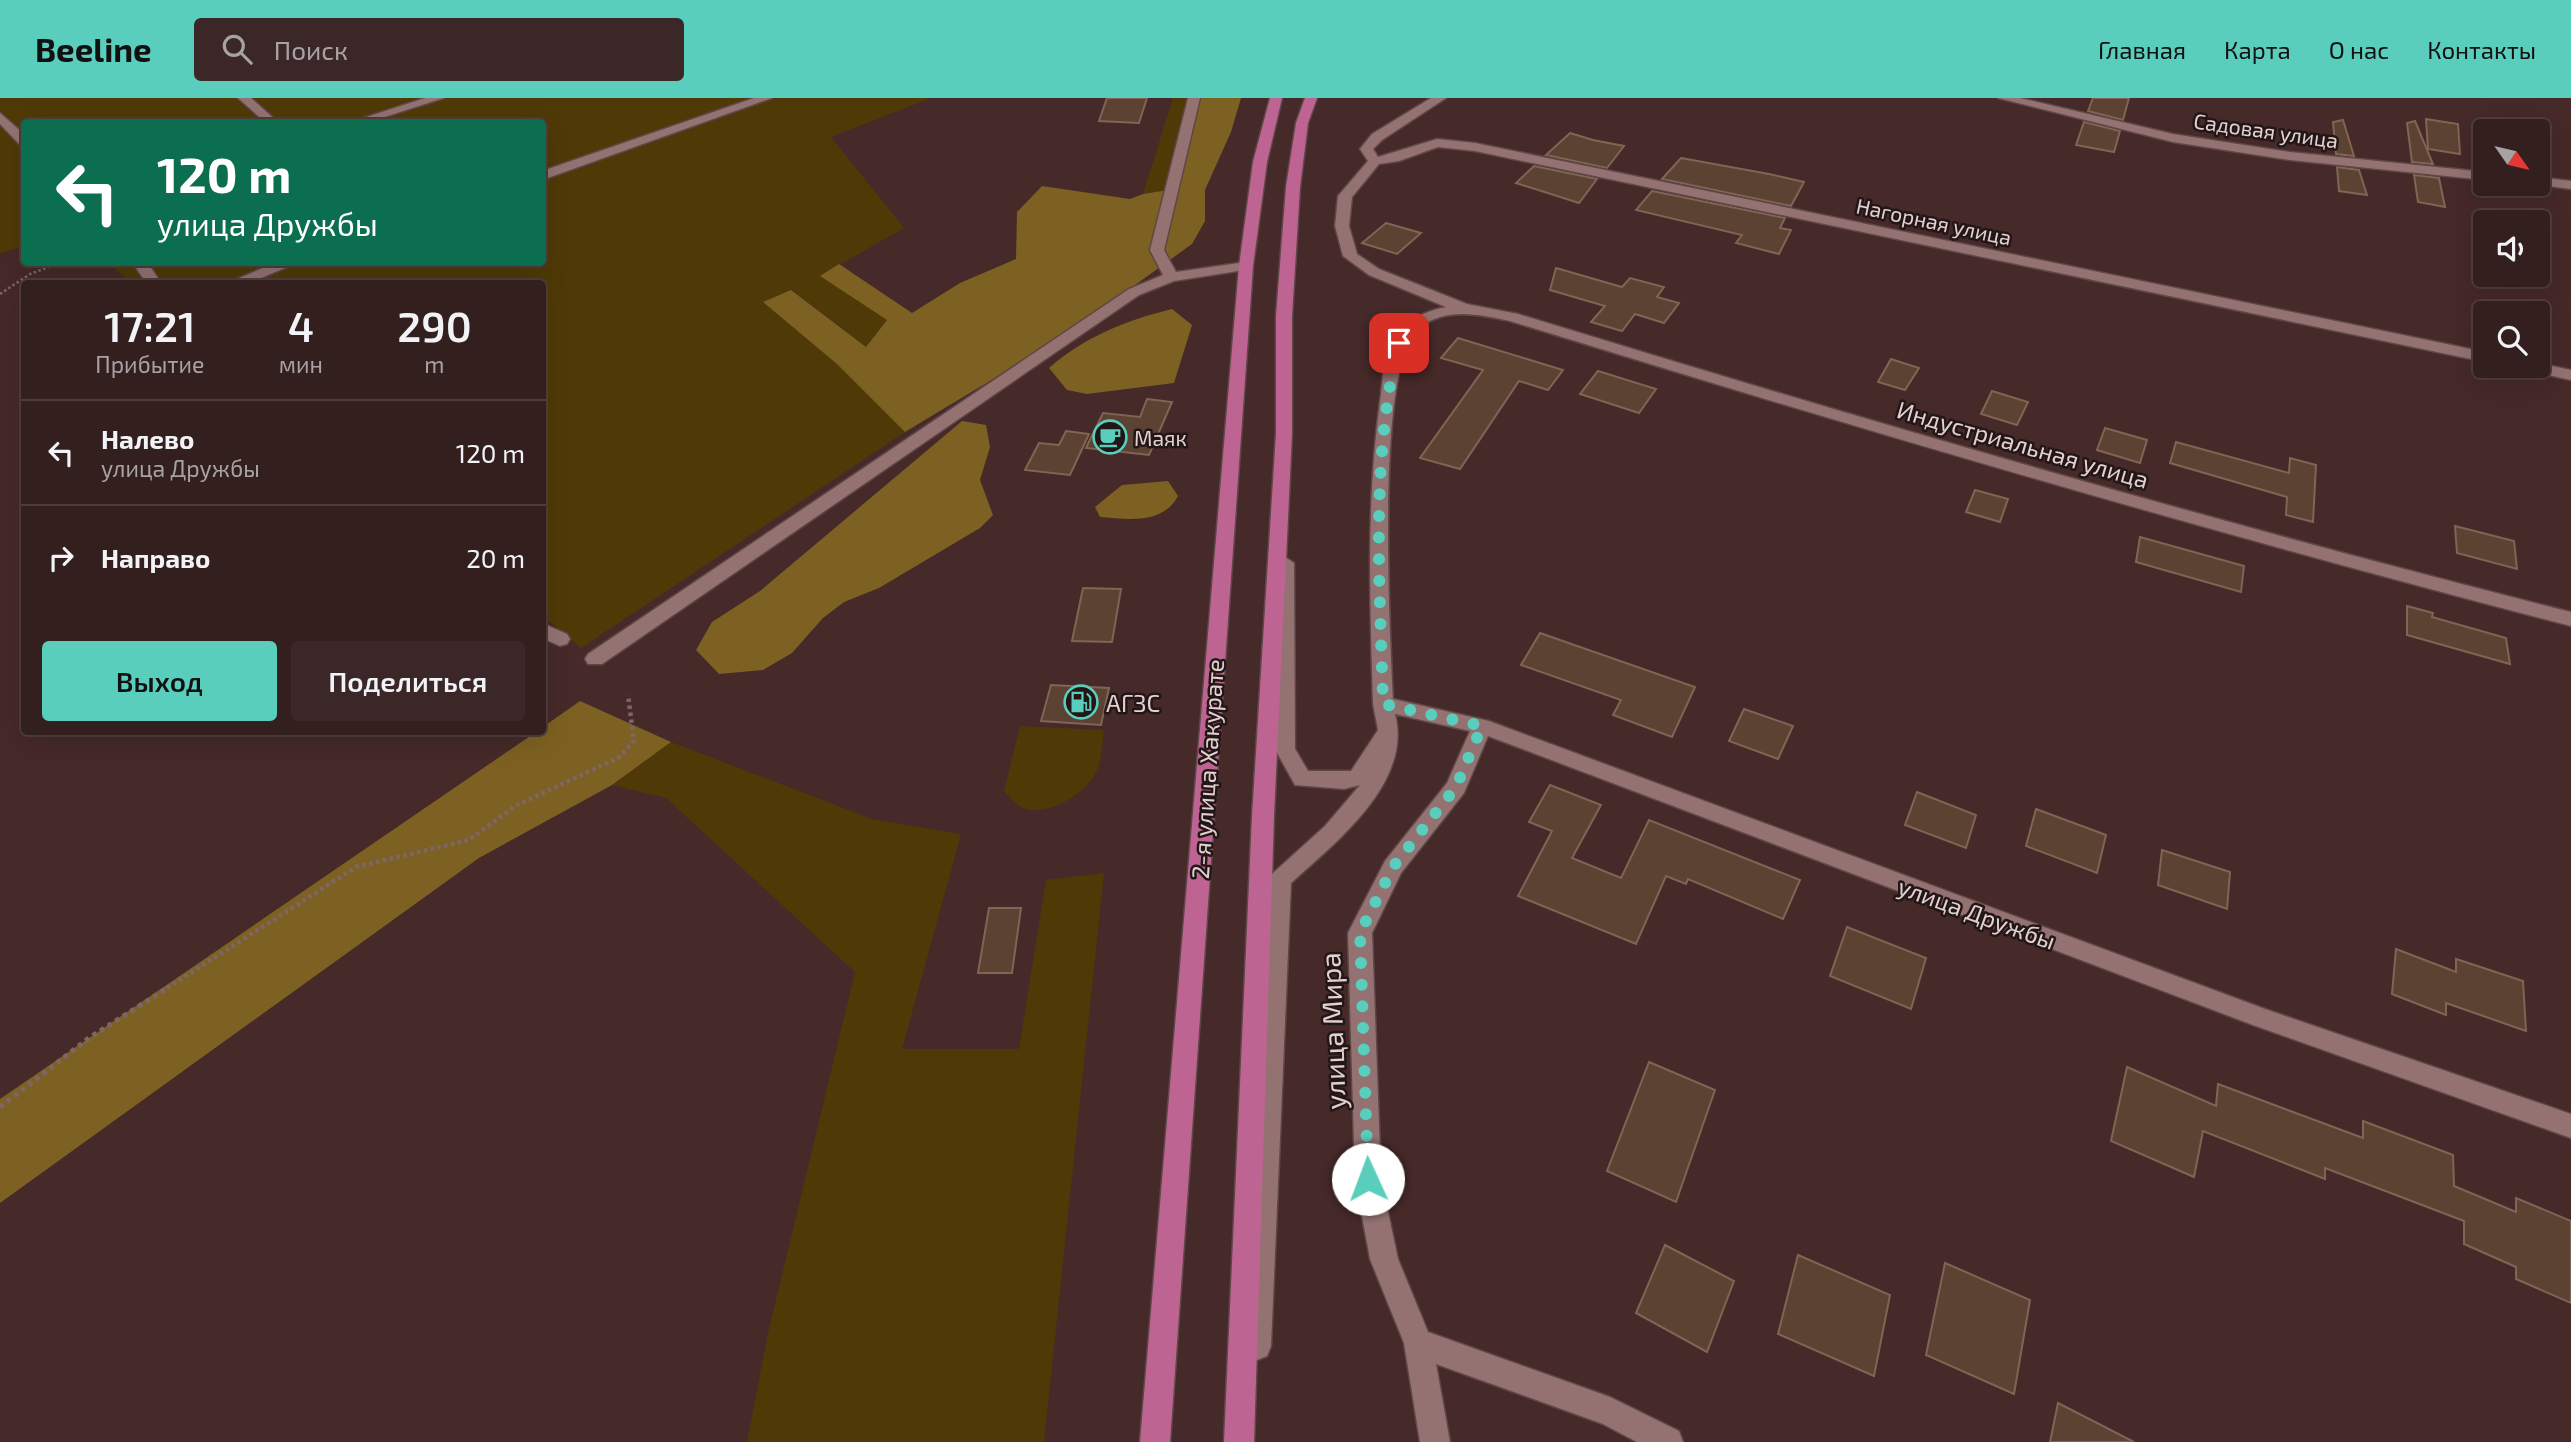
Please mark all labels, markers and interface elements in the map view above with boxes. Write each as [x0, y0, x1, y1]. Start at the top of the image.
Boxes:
search box [194, 18, 684, 81]
text: Beeline [35, 29, 152, 69]
icon: search [218, 30, 256, 68]
text: Поиск [274, 34, 348, 65]
text: Главная [2098, 35, 2186, 64]
text: Карта [2224, 35, 2291, 64]
text: О нас [2329, 35, 2389, 64]
text: Контакты [2427, 35, 2536, 64]
street label: Садовая улица [2192, 107, 2340, 154]
north arrow [2473, 119, 2550, 196]
map controls [2473, 119, 2550, 378]
text: 120 m [157, 144, 291, 203]
icon: left [42, 147, 133, 238]
street label: Нагорная улица [1854, 192, 2014, 251]
text: улица Дружбы [157, 204, 378, 242]
button: sound [2473, 210, 2550, 287]
text: 17:21 [104, 300, 196, 350]
text: 4 [288, 300, 314, 350]
text: 290 [397, 300, 472, 350]
button: search [2473, 301, 2550, 378]
pin [1369, 313, 1429, 373]
icon: arrive [1380, 324, 1418, 362]
text: Прибытие [95, 350, 205, 378]
text: мин [279, 350, 323, 378]
text: m [424, 350, 445, 378]
street label: Индустриальная улица [1894, 394, 2152, 495]
cafe icon: Маяк [1091, 418, 1129, 456]
text: Налево [101, 423, 194, 454]
place label: Маяк [1134, 425, 1187, 450]
icon: left [42, 434, 80, 472]
text: 120 m [456, 437, 525, 468]
text: улица Дружбы [101, 454, 260, 482]
icon: right [42, 539, 80, 577]
text: Направо [101, 542, 210, 573]
text: 20 m [466, 542, 525, 573]
button: Выход [42, 641, 277, 721]
button: Поделиться [291, 641, 525, 721]
street label: 2-я улица Хакурате [1185, 658, 1230, 880]
fuel station icon: АГЗС [1062, 683, 1100, 721]
place label: АГЗС [1106, 688, 1160, 717]
street label: улица Дружбы [1894, 871, 2060, 956]
street label: улица Мира [1312, 952, 1352, 1110]
position arrow [1331, 1142, 1405, 1216]

